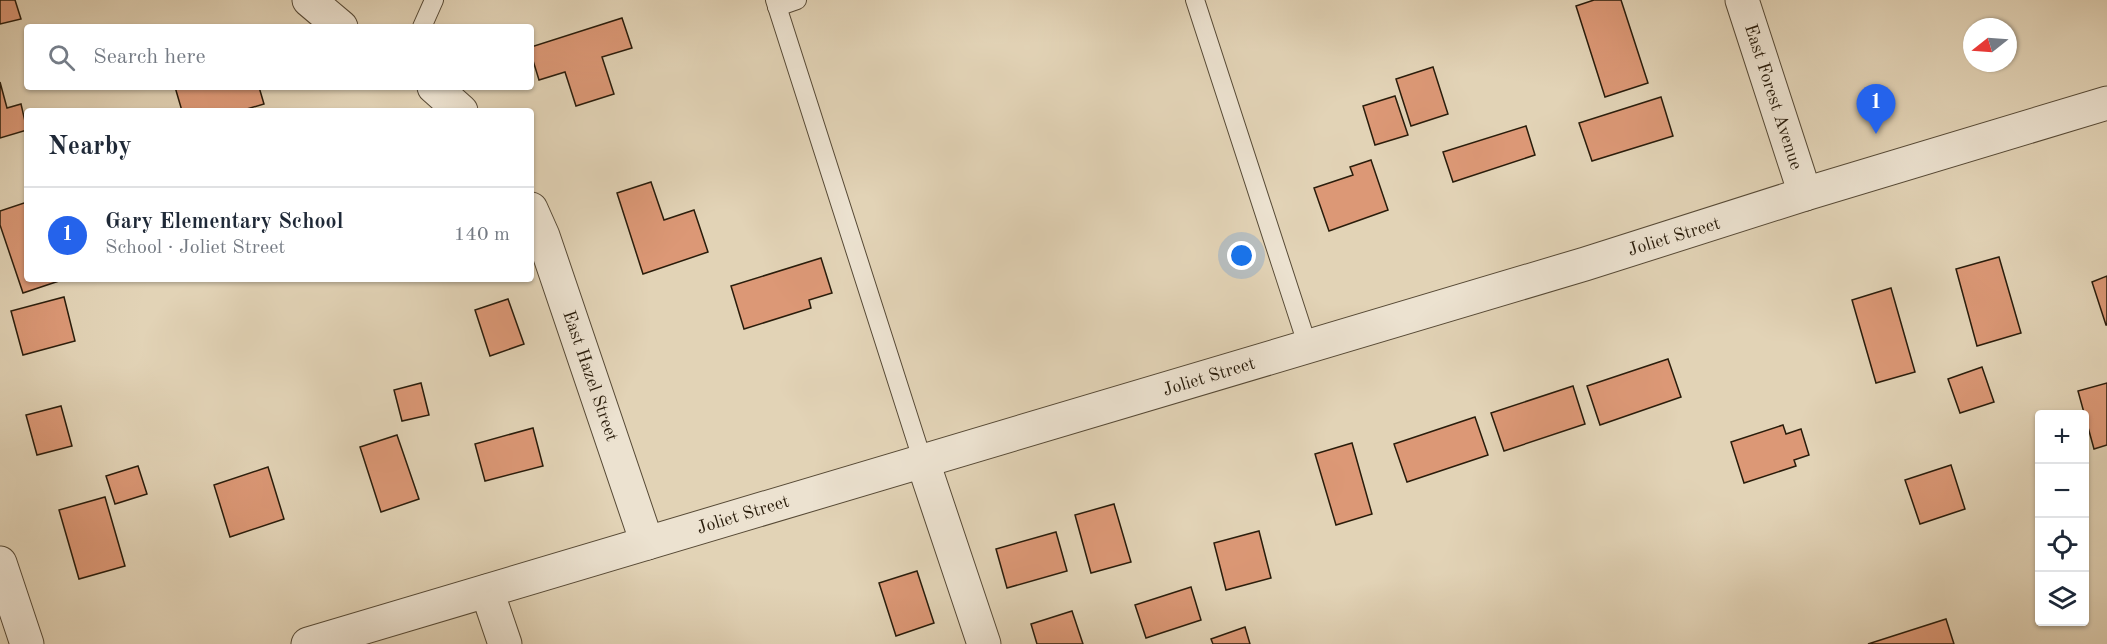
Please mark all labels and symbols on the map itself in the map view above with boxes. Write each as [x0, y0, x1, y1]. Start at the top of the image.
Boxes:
north arrow [1963, 18, 2017, 72]
street label: East Forest Avenue [1741, 22, 1805, 172]
pin: 1 [1856, 84, 1896, 134]
street label: Joliet Street [1626, 214, 1722, 260]
your location [1227, 241, 1256, 270]
street label: East Hazel Street [559, 308, 621, 444]
street label: Joliet Street [1161, 354, 1257, 400]
street label: Joliet Street [695, 492, 791, 538]

